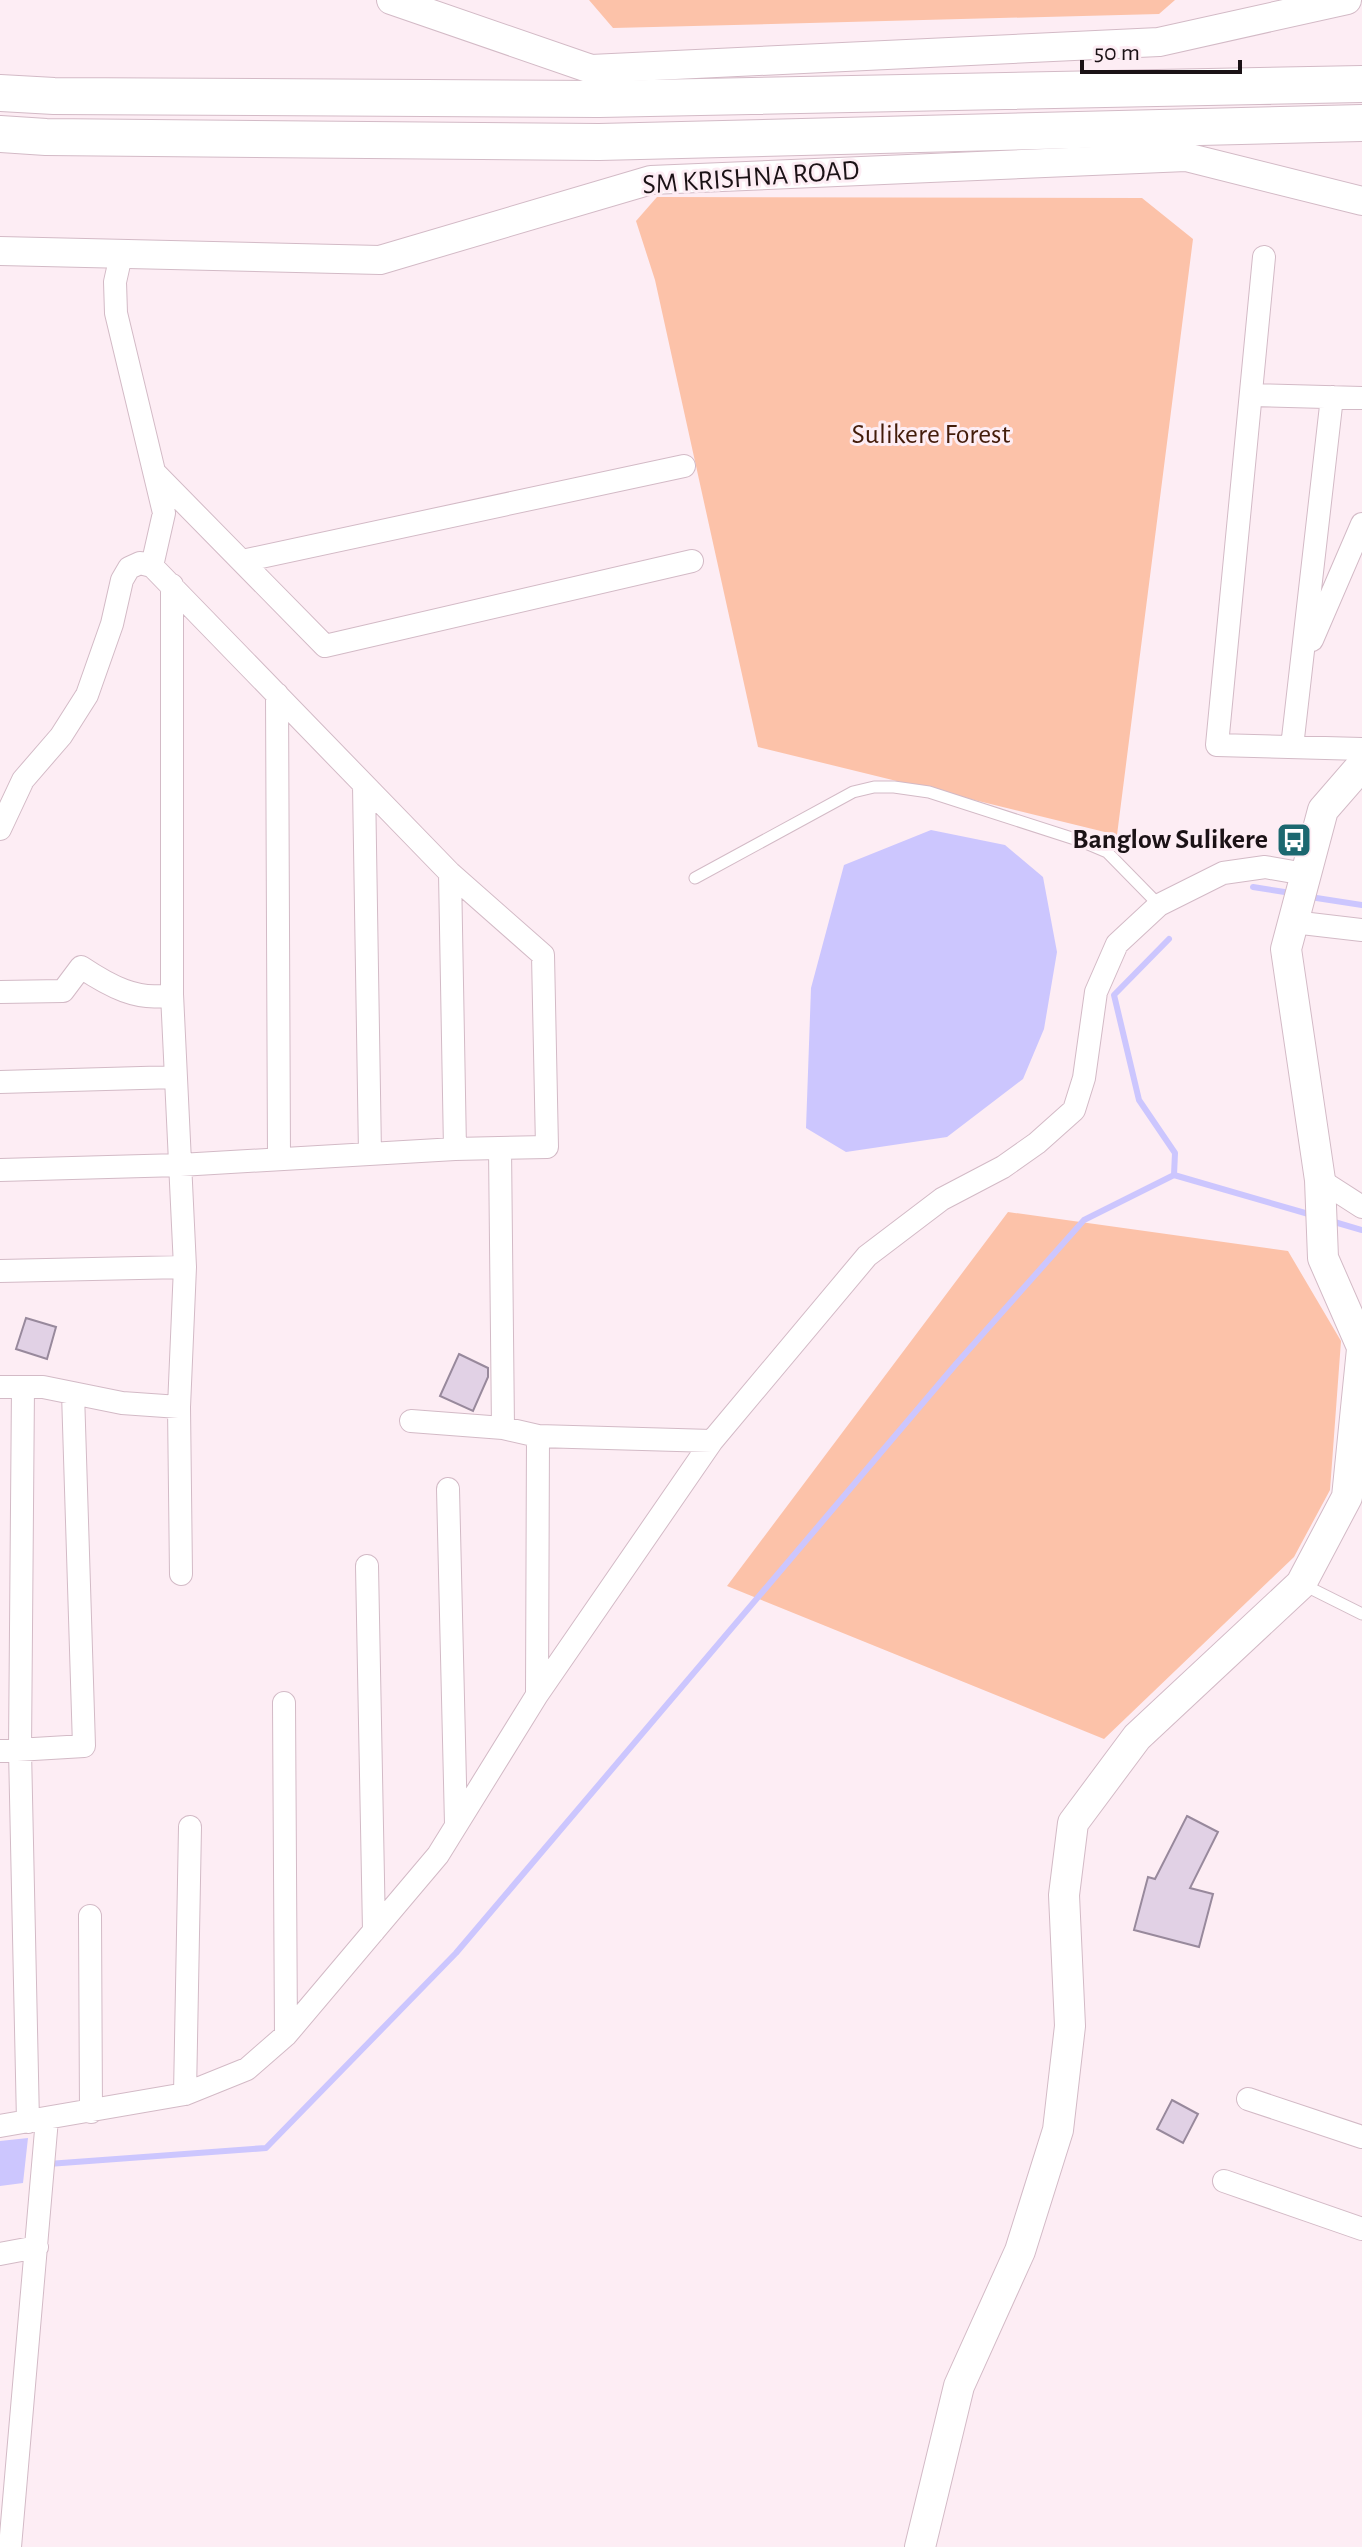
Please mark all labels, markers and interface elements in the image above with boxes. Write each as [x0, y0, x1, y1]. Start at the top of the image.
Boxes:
scale bar [1082, 24, 1240, 74]
text: 50 m [1094, 41, 1140, 65]
street label: SM KRISHNA ROAD [642, 156, 860, 200]
park label: Sulikere Forest [852, 421, 1010, 449]
bus stop icon: Banglow Sulikere [1275, 821, 1313, 859]
place label: Banglow Sulikere [1072, 826, 1268, 854]

